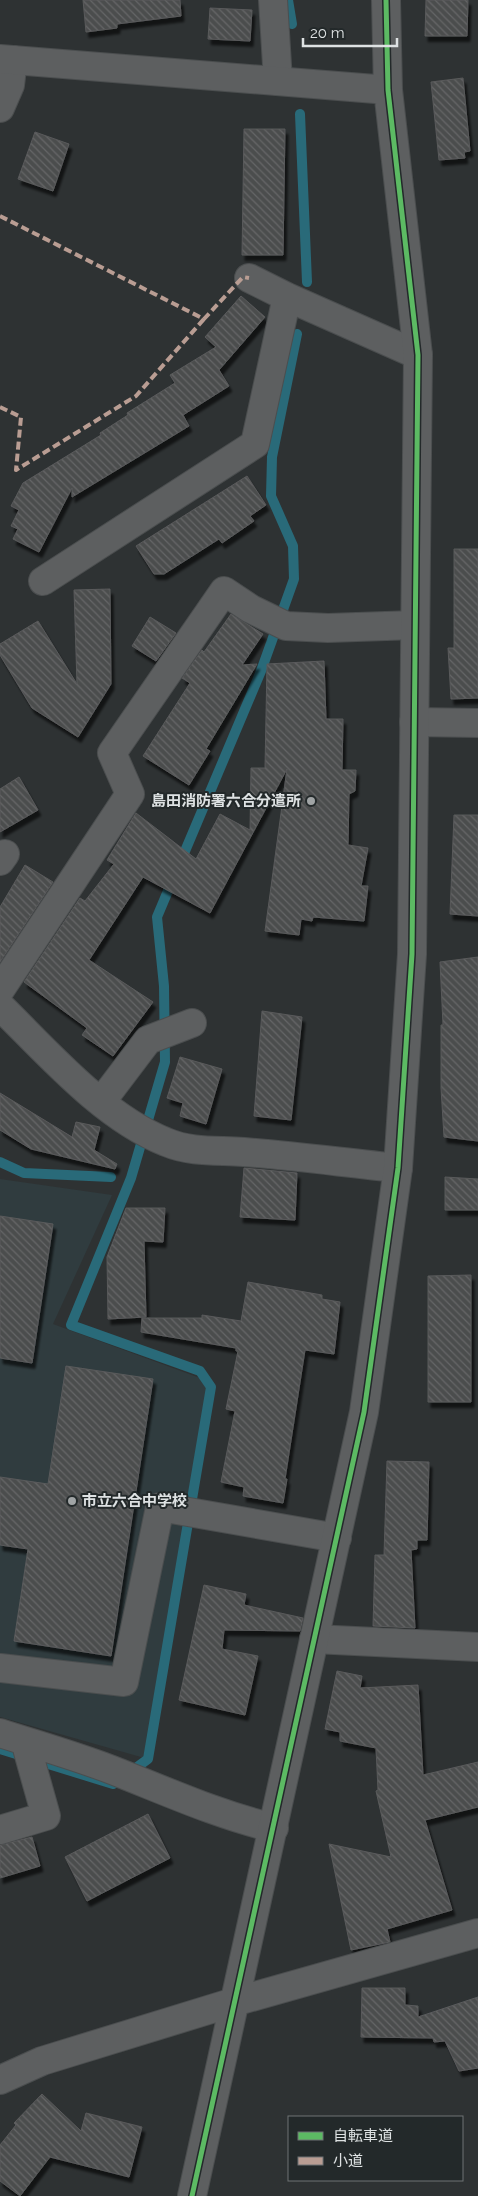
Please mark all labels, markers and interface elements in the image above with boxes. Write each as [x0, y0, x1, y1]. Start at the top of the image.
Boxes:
scale bar [303, 15, 397, 47]
text: 20 m [310, 24, 345, 42]
place label: 島田消防署六合分遣所 [151, 792, 301, 810]
marker: 島田消防署六合分遣所 [305, 795, 317, 807]
place label: 市立六合中学校 [82, 1492, 187, 1510]
marker: 市立六合中学校 [66, 1495, 78, 1507]
legend [288, 2116, 463, 2181]
text: 自転車道 [333, 2127, 393, 2145]
text: 小道 [333, 2152, 363, 2170]

